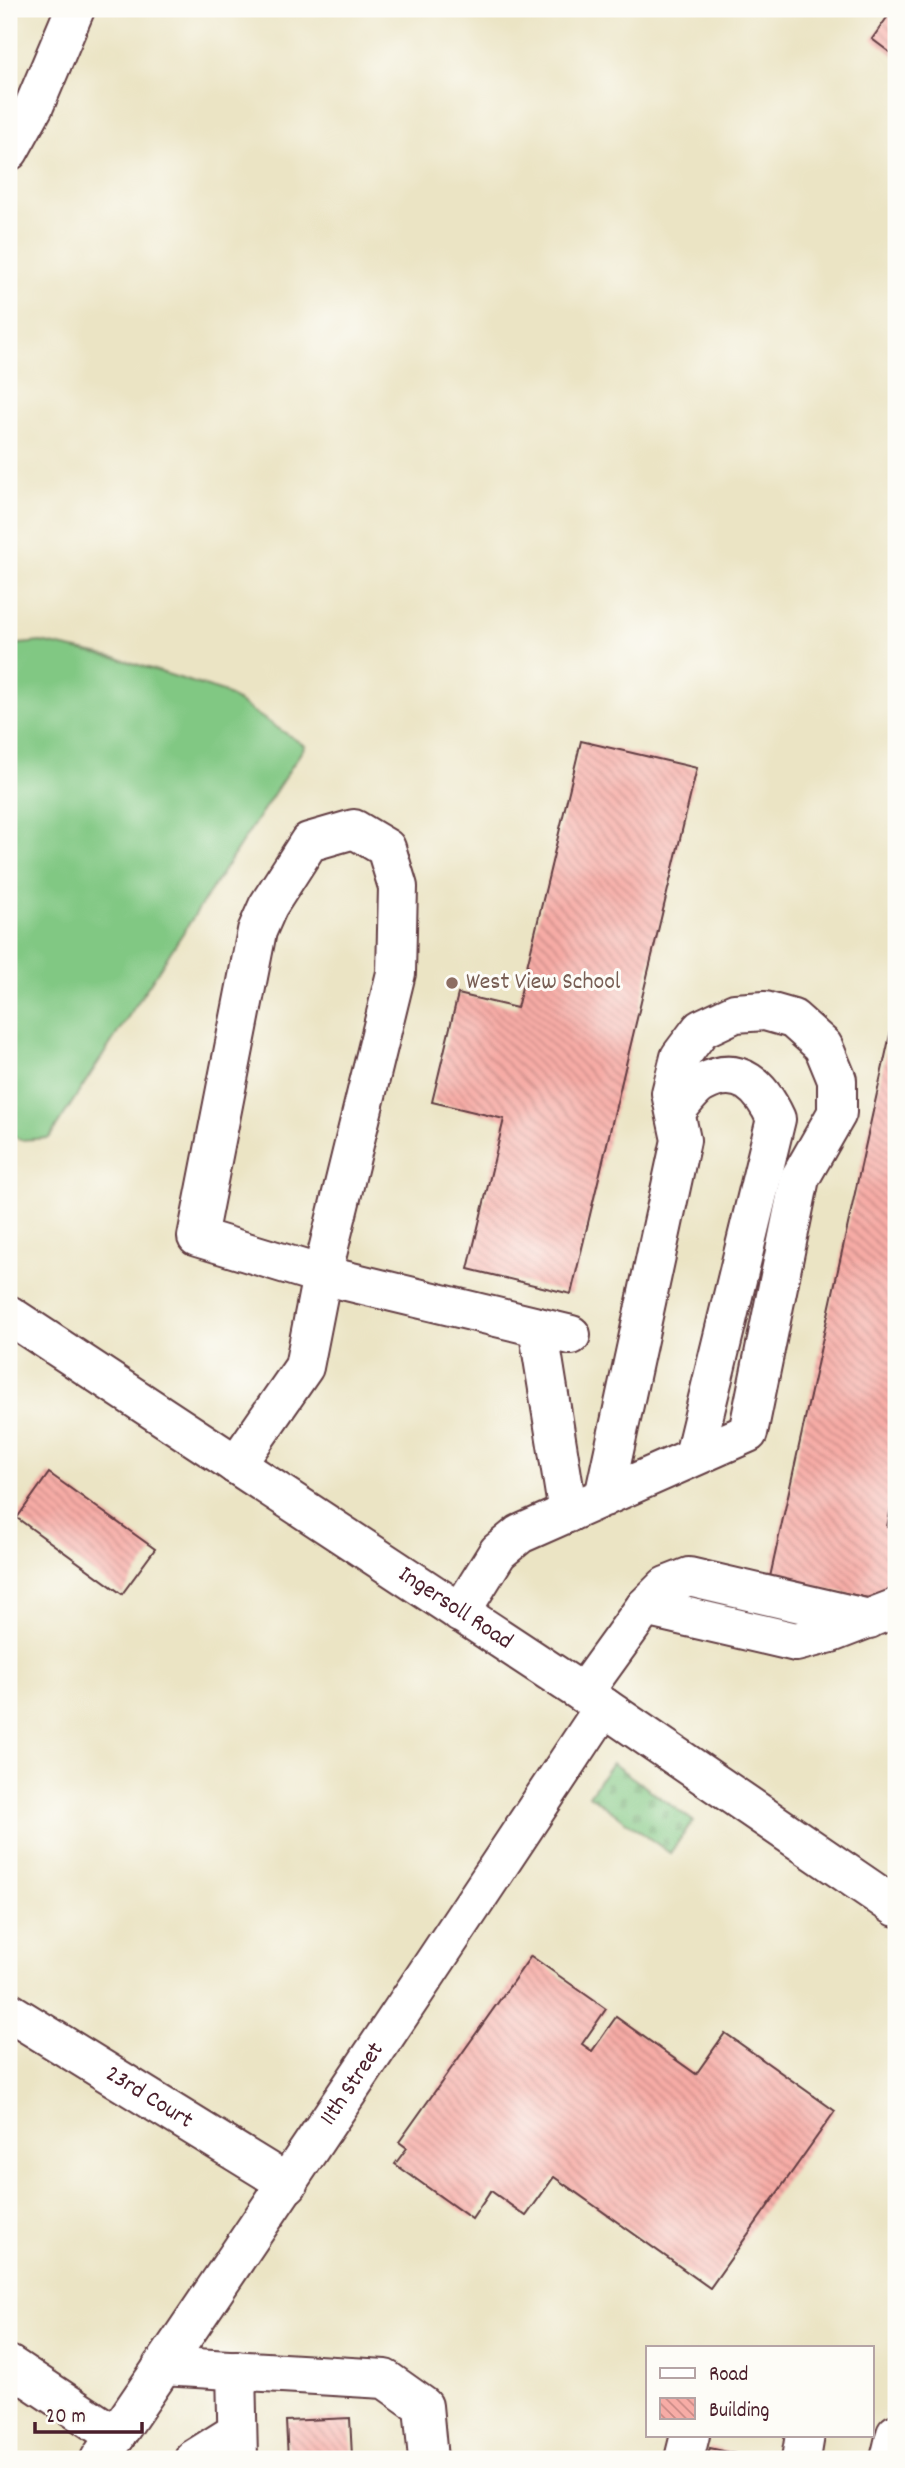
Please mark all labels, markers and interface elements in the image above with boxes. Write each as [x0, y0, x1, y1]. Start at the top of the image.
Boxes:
place label: West View School [466, 966, 621, 1000]
marker: West View School [444, 975, 460, 991]
street label: Ingersoll Road [391, 1559, 519, 1659]
street label: 11th Street [313, 2036, 393, 2133]
street label: 23rd Court [98, 2058, 199, 2138]
legend [646, 2346, 874, 2436]
text: Road [709, 2361, 748, 2391]
scale bar [35, 2391, 142, 2435]
text: Building [709, 2397, 769, 2427]
text: 20 m [46, 2403, 86, 2433]

